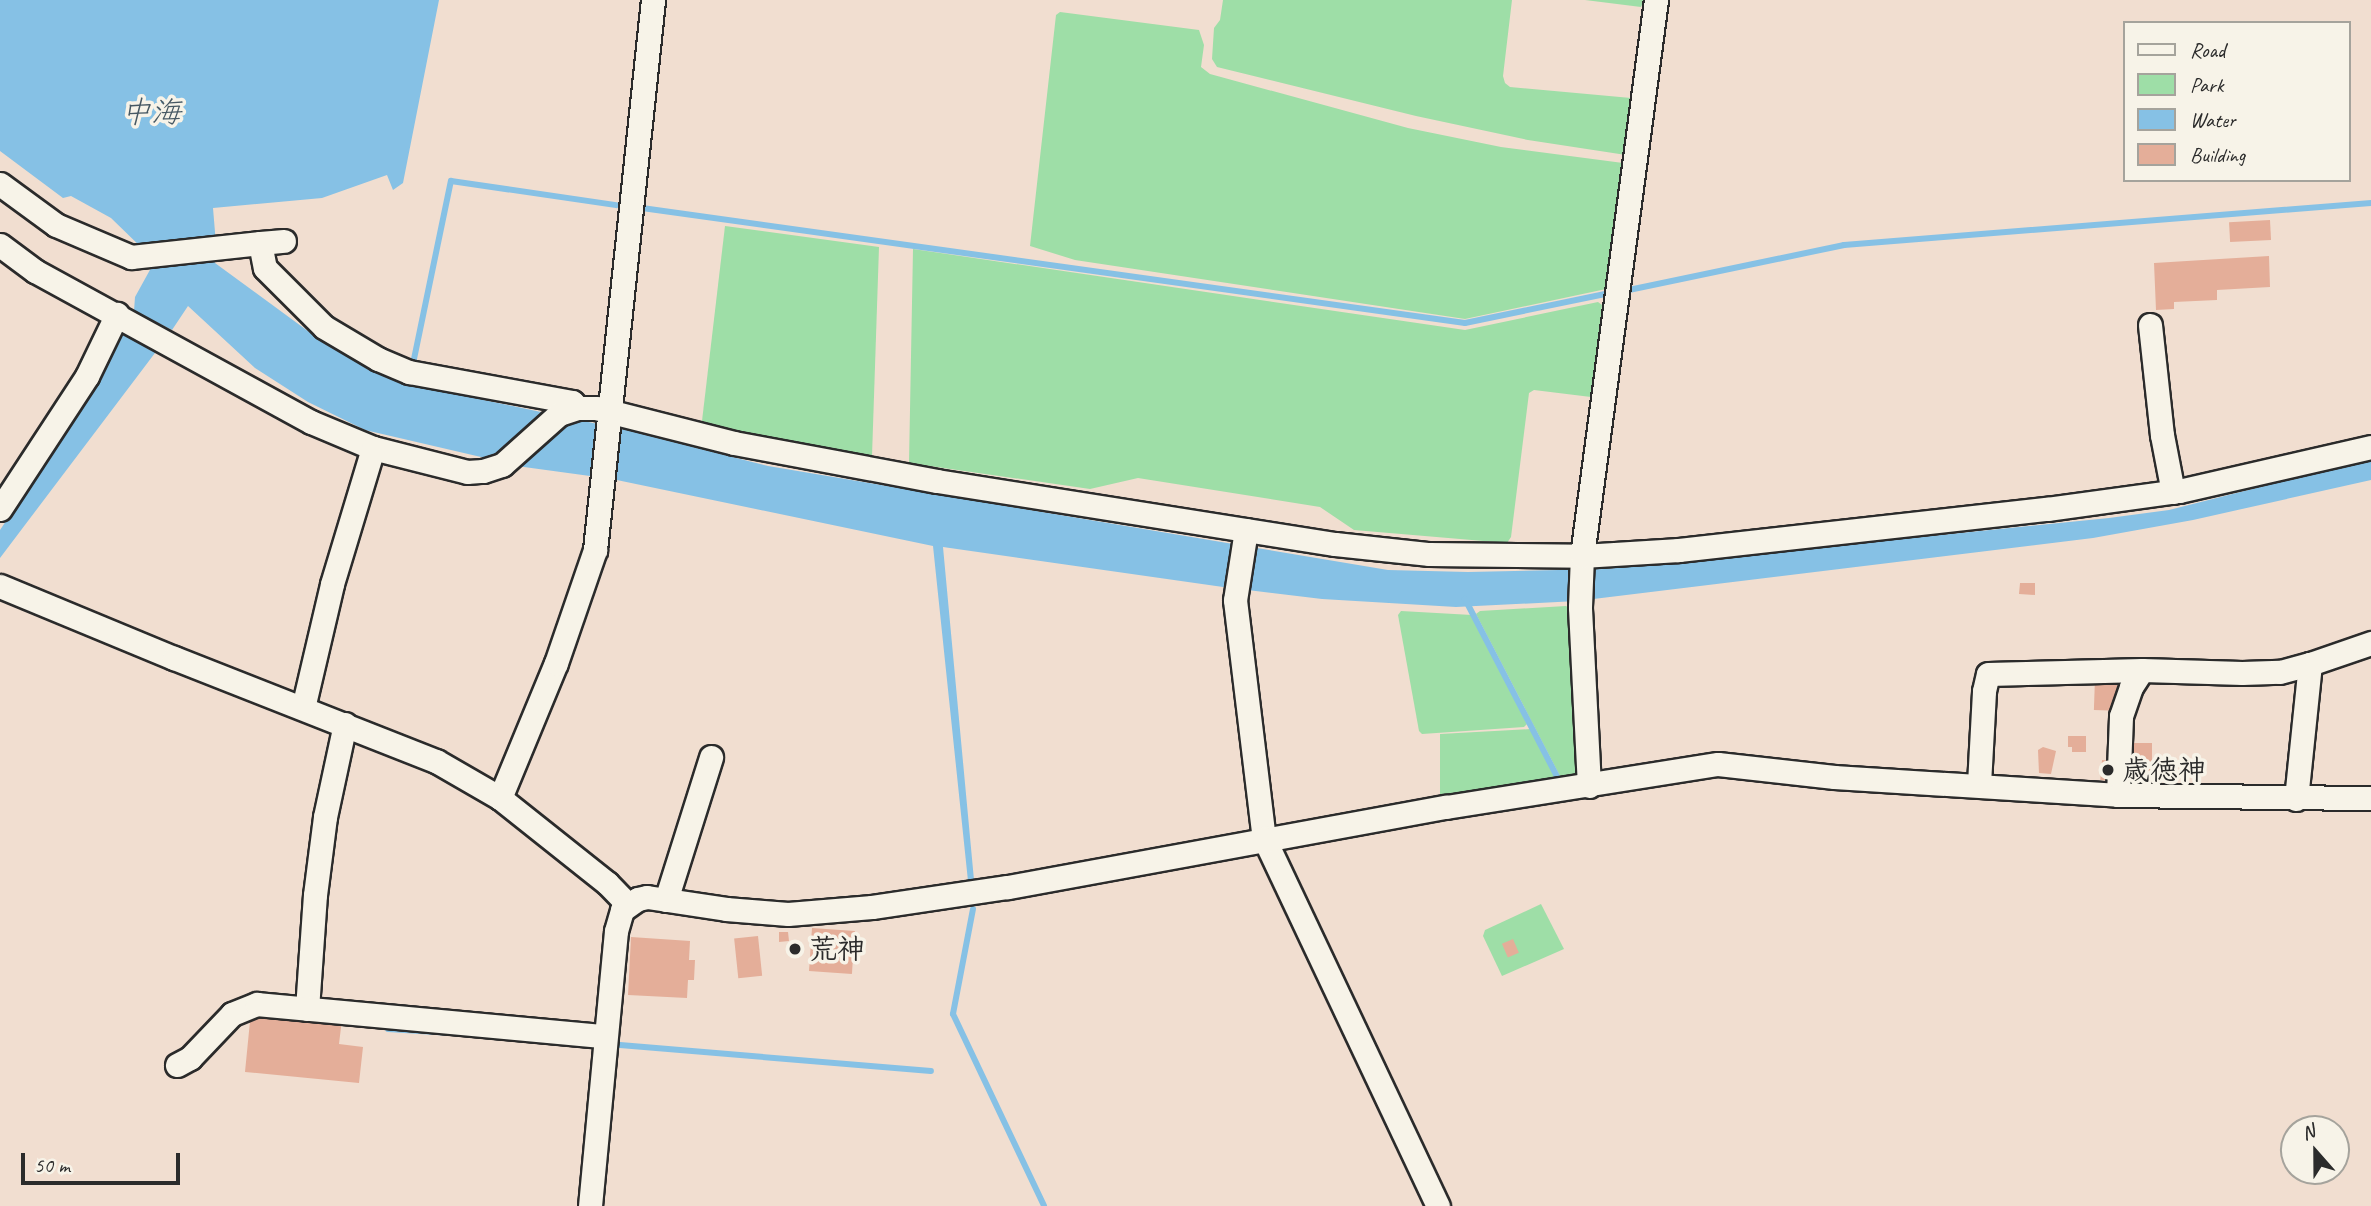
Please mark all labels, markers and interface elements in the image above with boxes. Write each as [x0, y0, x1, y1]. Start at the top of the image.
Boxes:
legend [2122, 21, 2350, 182]
text: Road [2190, 37, 2225, 63]
text: Park [2190, 72, 2223, 98]
water label: 中海 [121, 94, 181, 130]
text: Water [2190, 107, 2236, 133]
text: Building [2190, 142, 2245, 168]
place label: 歳徳神 [2122, 753, 2206, 787]
marker: 歳徳神 [2100, 762, 2116, 778]
place label: 荒神 [809, 932, 865, 966]
marker: 荒神 [787, 941, 803, 957]
north arrow [2280, 1115, 2350, 1185]
text: N [2298, 1119, 2318, 1146]
scale bar [24, 1140, 184, 1184]
text: 50 m [34, 1152, 70, 1178]

